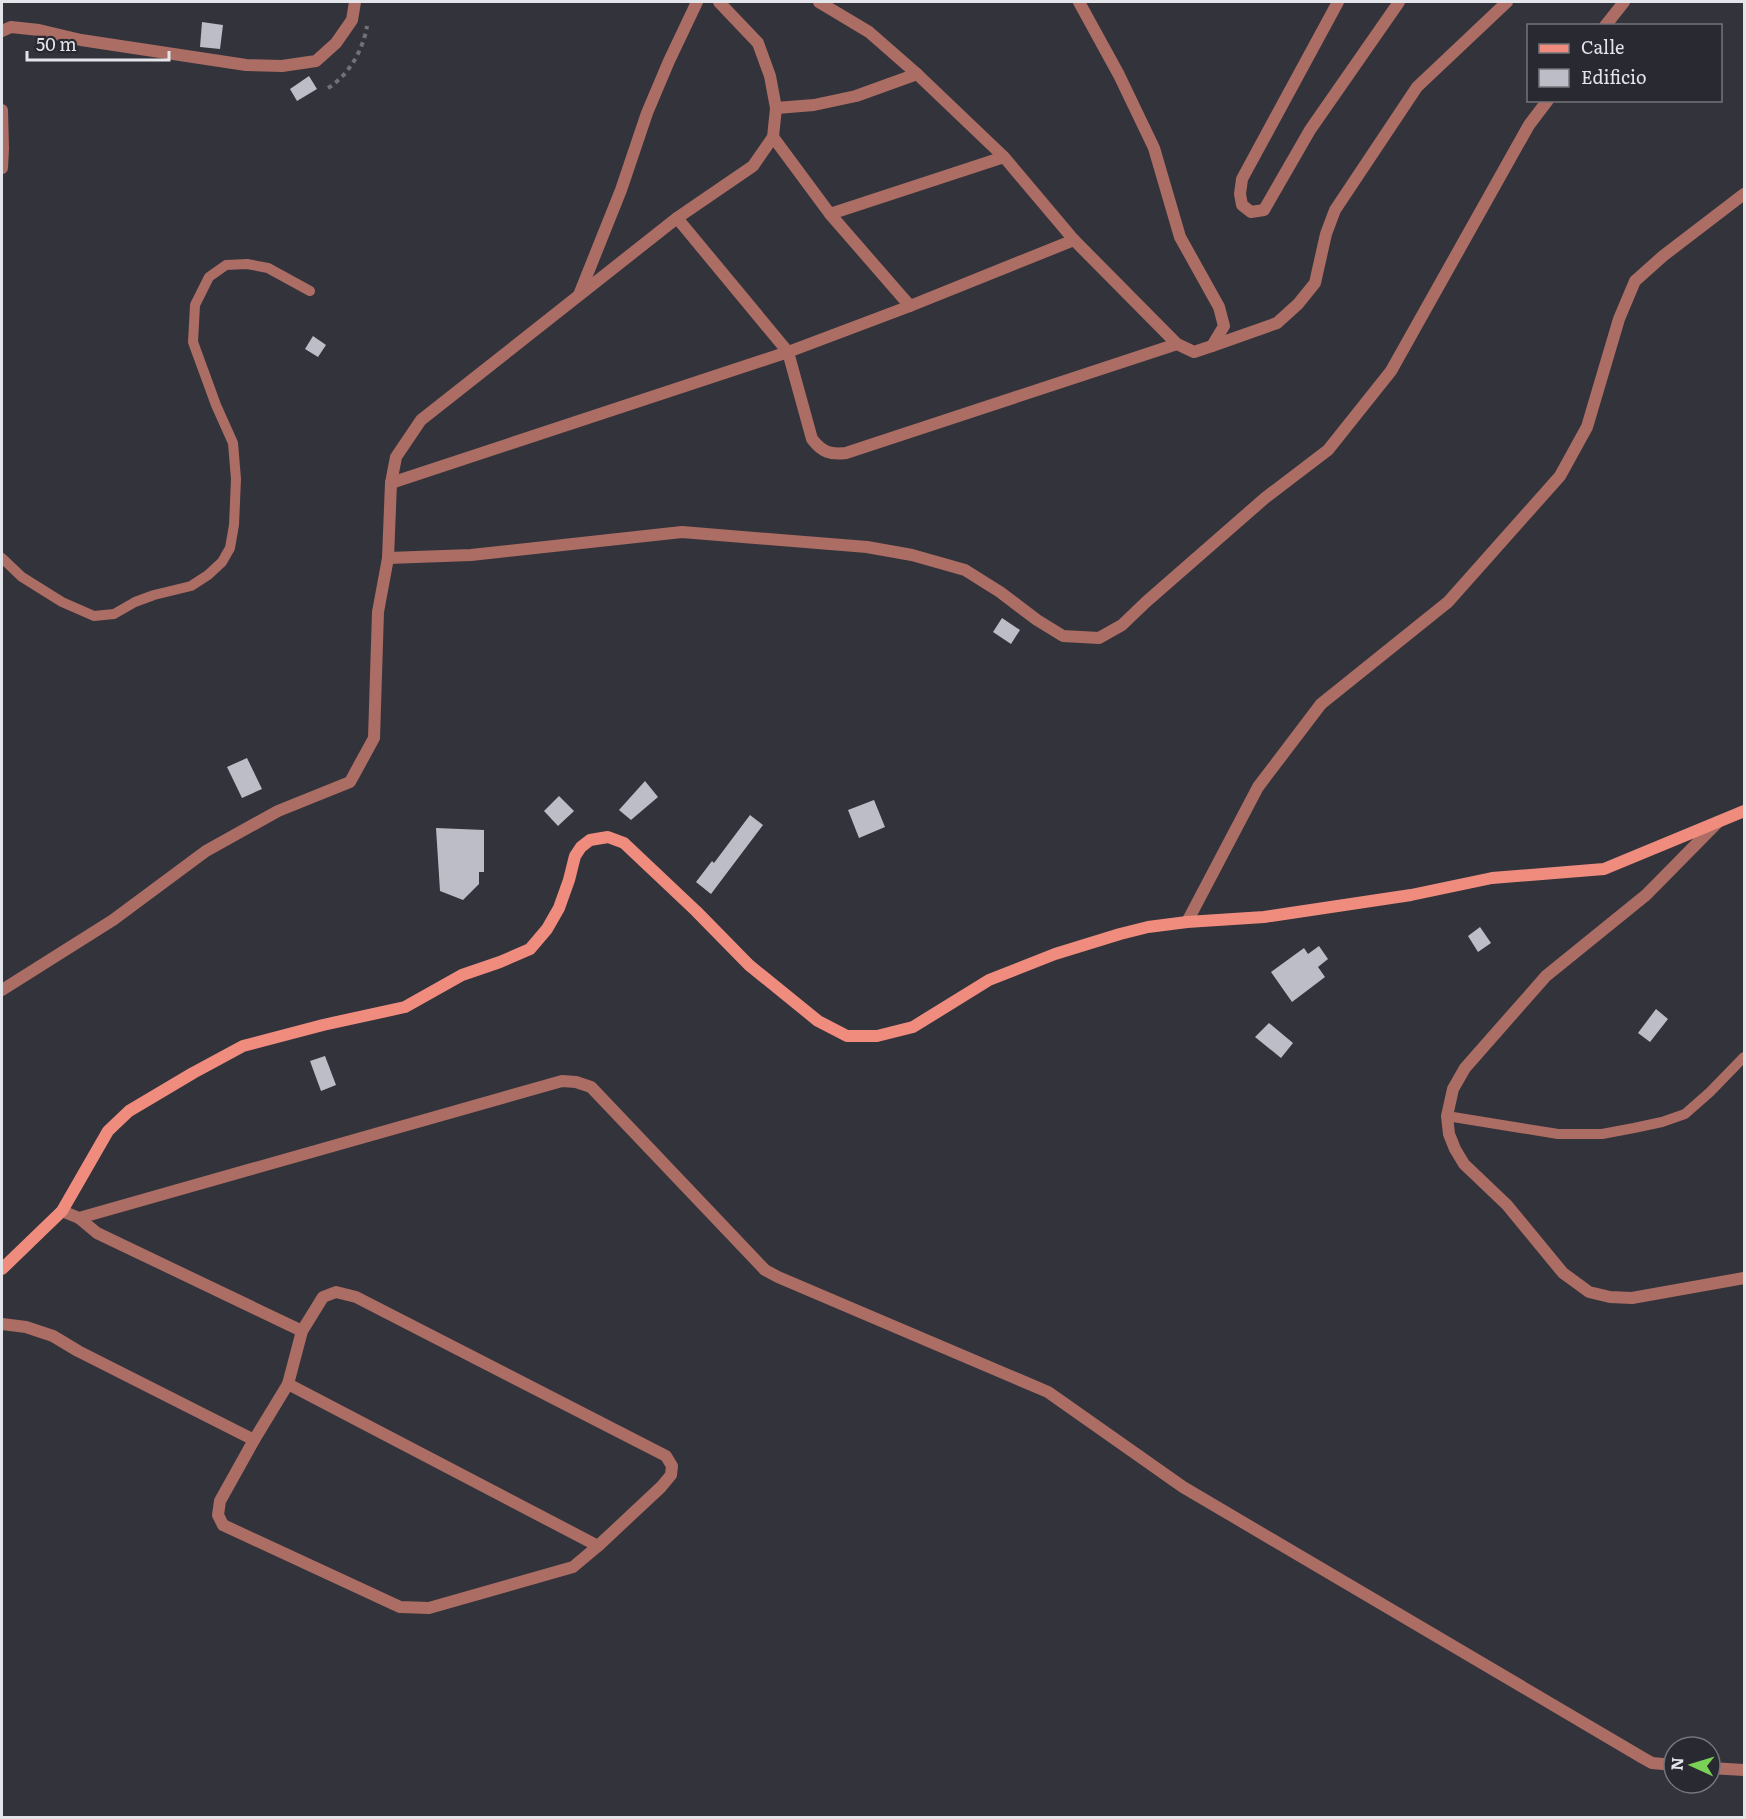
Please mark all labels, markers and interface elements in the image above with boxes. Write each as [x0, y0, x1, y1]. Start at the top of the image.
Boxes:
scale bar [27, 24, 170, 62]
legend [1527, 24, 1722, 102]
text: 50 m [36, 30, 77, 57]
text: Calle [1581, 33, 1624, 60]
text: Edificio [1581, 63, 1647, 90]
north arrow [1662, 1735, 1722, 1795]
text: N [1664, 1756, 1688, 1771]

